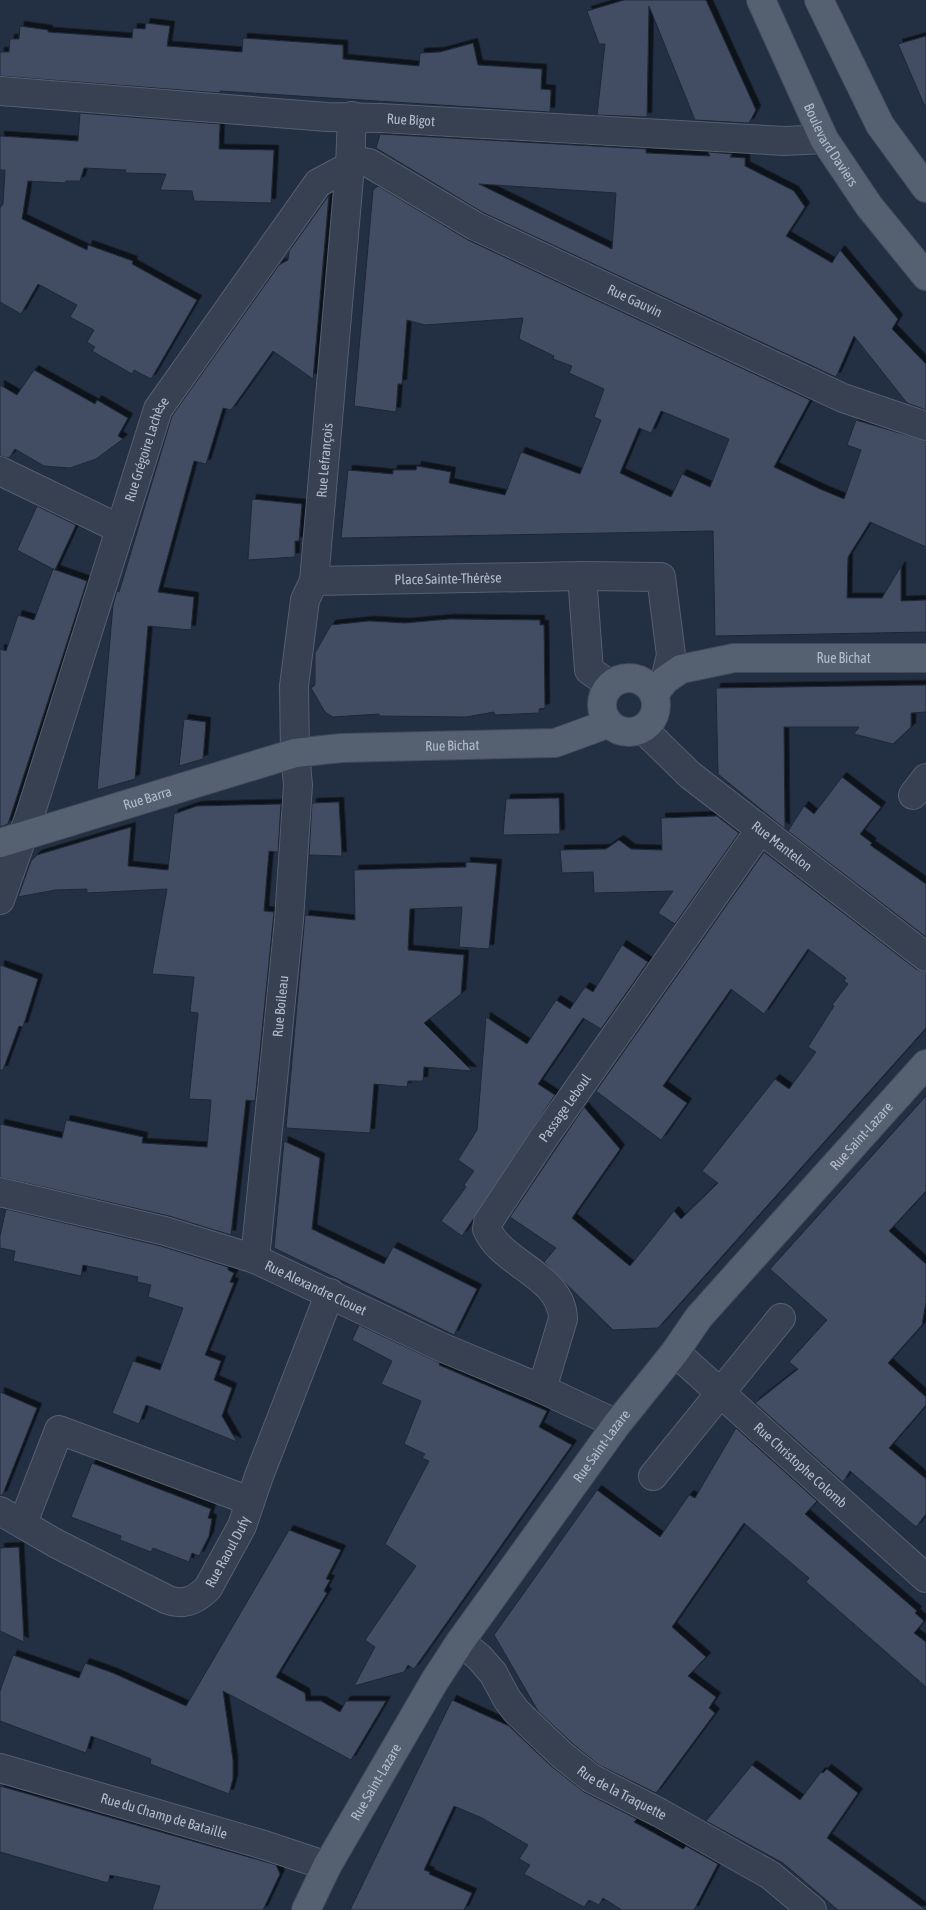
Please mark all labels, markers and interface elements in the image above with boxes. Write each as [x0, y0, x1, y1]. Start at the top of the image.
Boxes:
street label: Boulevard Daviers [801, 101, 861, 189]
street label: Rue Bigot [386, 110, 435, 129]
street label: Rue Gauvin [605, 281, 665, 320]
street label: Rue Grégoire Lachèse [121, 394, 172, 504]
street label: Rue Lefrançois [313, 422, 336, 498]
street label: Place Sainte-Thérèse [394, 570, 502, 587]
street label: Rue Bichat [816, 650, 871, 666]
street label: Rue Bichat [425, 737, 480, 754]
street label: Rue Barra [121, 783, 173, 813]
street label: Rue Mantelon [749, 818, 815, 874]
street label: Rue Boileau [269, 975, 291, 1038]
street label: Passage Leboul [535, 1071, 594, 1145]
street label: Rue Saint-Lazare [827, 1099, 896, 1173]
street label: Rue Alexandre Clouet [262, 1257, 369, 1319]
street label: Rue Saint-Lazare [570, 1406, 633, 1485]
street label: Rue Christophe Colomb [751, 1419, 851, 1511]
street label: Rue Raoul Dufy [202, 1514, 253, 1590]
street label: Rue Saint-Lazare [347, 1741, 404, 1823]
street label: Rue de la Traquette [574, 1762, 670, 1823]
street label: Rue du Champ de Bataille [99, 1790, 229, 1842]

